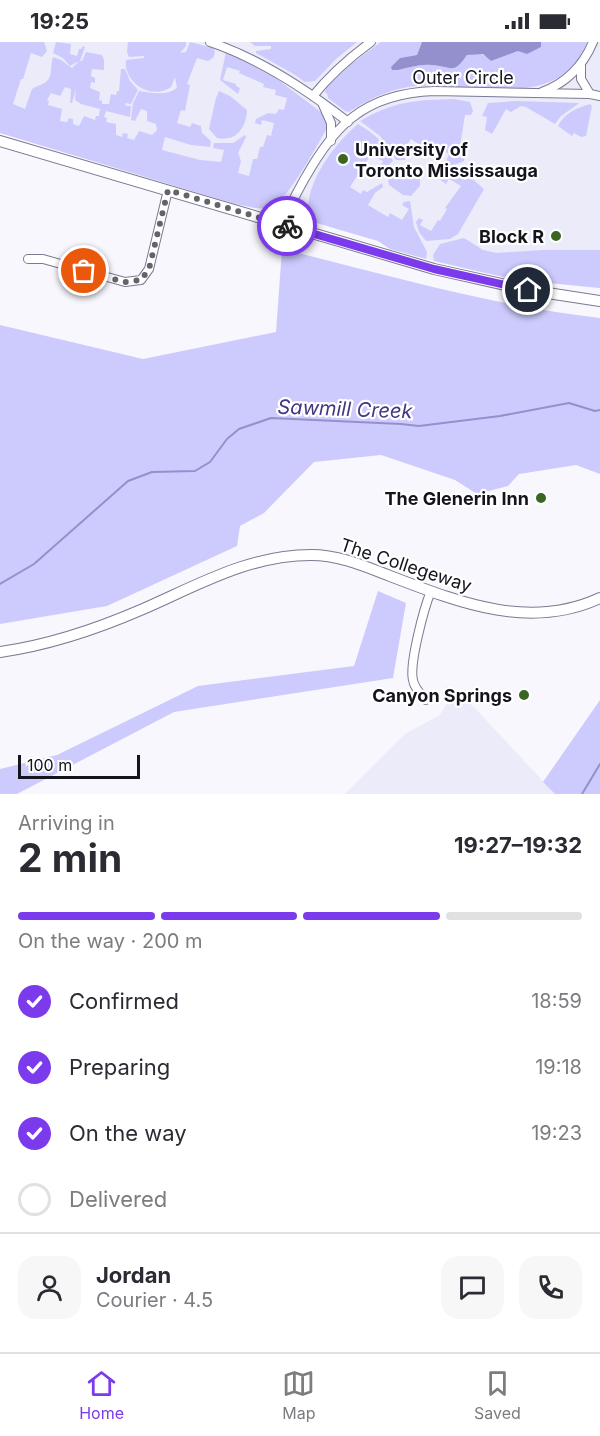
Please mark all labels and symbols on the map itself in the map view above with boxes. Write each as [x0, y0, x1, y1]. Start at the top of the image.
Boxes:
street label: Outer Circle [412, 67, 514, 88]
place label: University of Toronto Mississauga [355, 139, 538, 181]
marker: University of Toronto Mississauga [336, 152, 350, 166]
courier [257, 196, 317, 256]
place label: Block R [479, 226, 544, 247]
marker: Block R [549, 229, 563, 243]
pin [58, 245, 109, 296]
pin [502, 264, 553, 315]
water label: Sawmill Creek [277, 395, 414, 423]
place label: The Glenerin Inn [384, 488, 529, 509]
marker: The Glenerin Inn [534, 491, 548, 505]
street label: The Collegeway [338, 534, 474, 596]
place label: Canyon Springs [372, 685, 512, 706]
marker: Canyon Springs [517, 688, 531, 702]
scale bar [18, 752, 140, 780]

